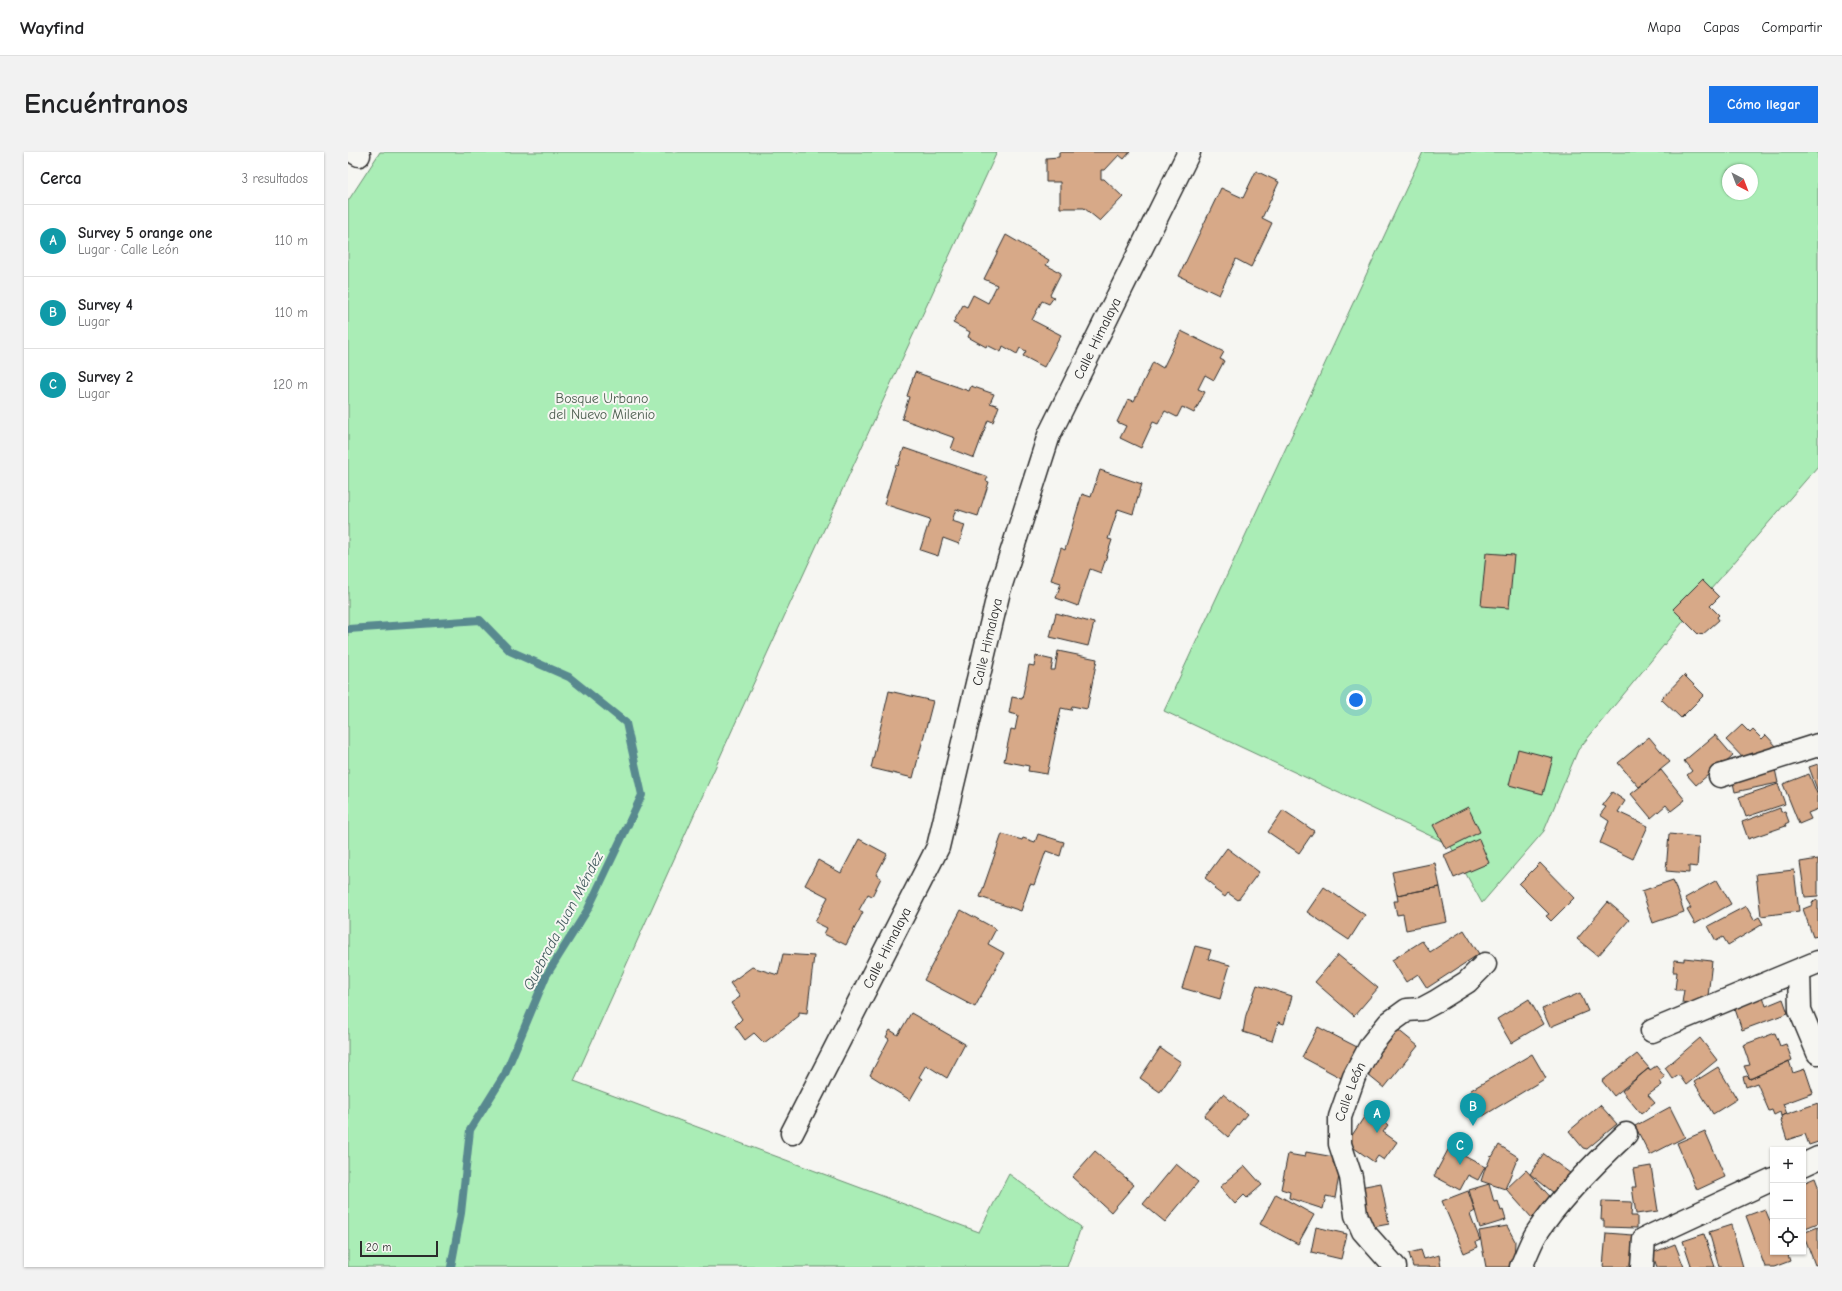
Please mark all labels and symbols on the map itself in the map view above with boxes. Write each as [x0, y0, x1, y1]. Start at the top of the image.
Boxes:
north arrow [1722, 164, 1758, 200]
street label: Calle Himalaya [1069, 294, 1124, 382]
park label: Bosque Urbano del Nuevo Milenio [549, 390, 655, 423]
street label: Calle Himalaya [968, 596, 1006, 687]
your location [1346, 690, 1366, 710]
water label: Quebrada Juan Méndez [519, 848, 607, 993]
street label: Calle Himalaya [859, 904, 914, 991]
street label: Calle León [1331, 1059, 1369, 1124]
pin: B [1460, 1093, 1486, 1126]
pin: A [1364, 1100, 1390, 1133]
pin: C [1447, 1132, 1473, 1165]
scale bar [360, 1239, 438, 1258]

